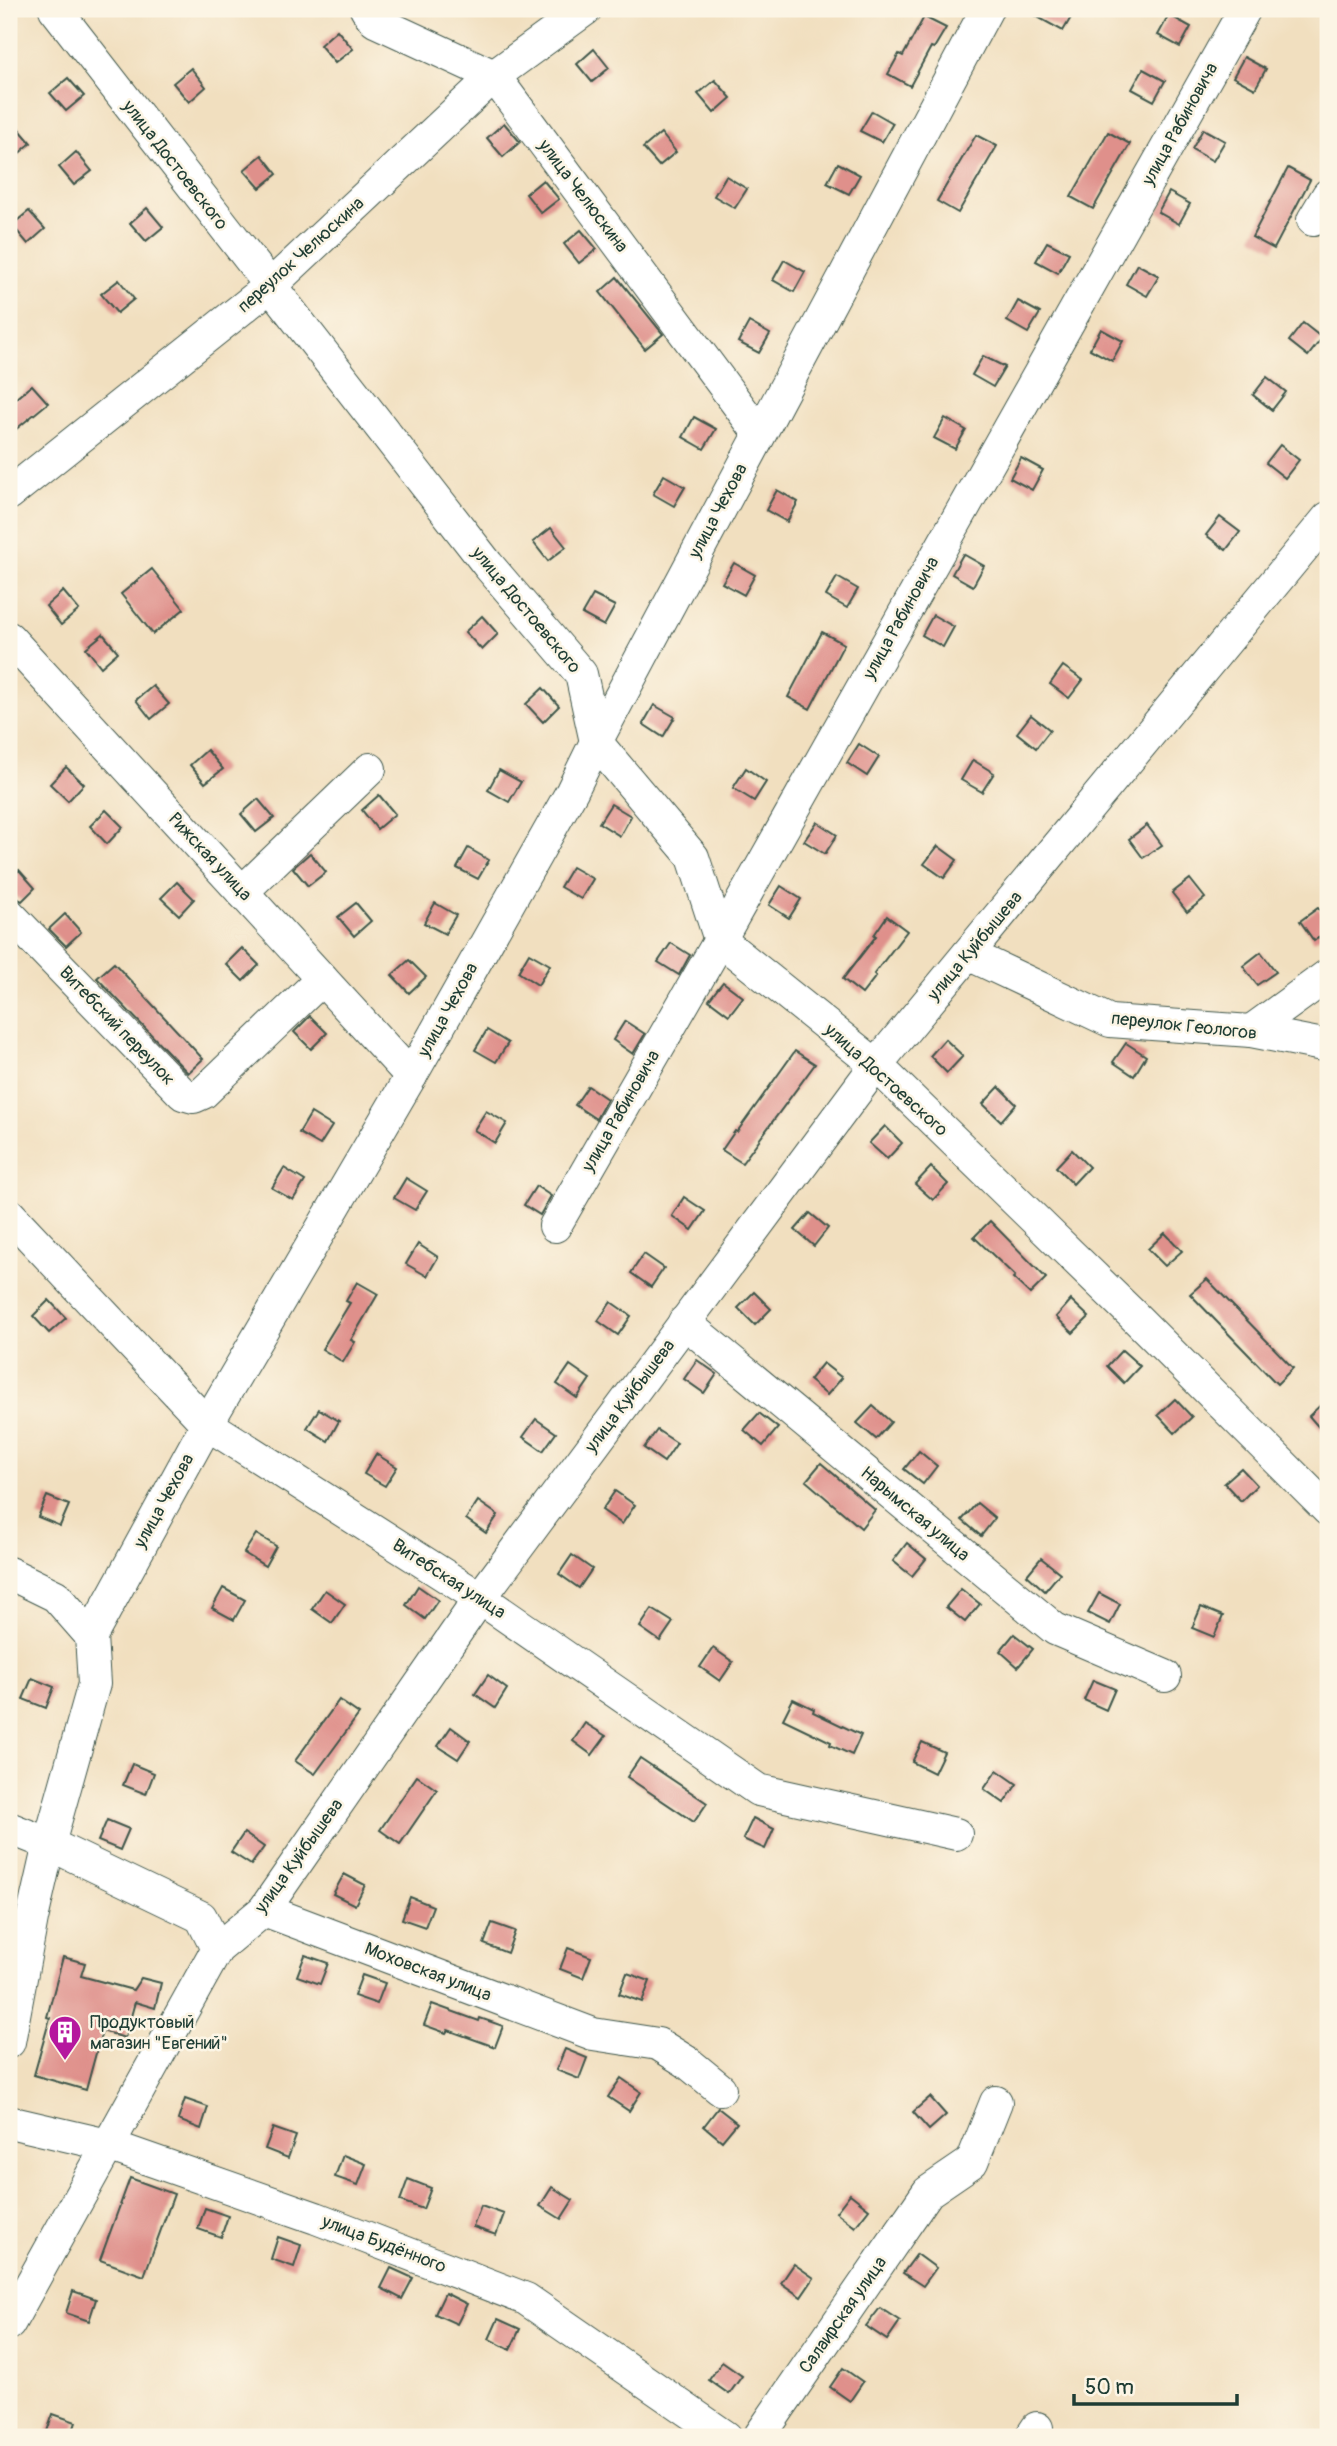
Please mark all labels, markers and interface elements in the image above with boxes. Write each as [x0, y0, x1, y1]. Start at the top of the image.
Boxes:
street label: улица Рабиновича [1136, 59, 1223, 190]
street label: улица Достоевского [117, 95, 233, 235]
street label: улица Челюскина [532, 134, 633, 257]
street label: переулок Челюскина [233, 192, 369, 318]
street label: улица Чехова [683, 460, 753, 563]
street label: улица Достоевского [466, 541, 586, 678]
street label: улица Рабиновича [857, 553, 944, 684]
street label: Рижская улица [163, 808, 257, 906]
street label: улица Куйбышева [922, 886, 1028, 1006]
street label: улица Чехова [412, 959, 483, 1062]
street label: Витебский переулок [54, 962, 180, 1090]
street label: переулок Геологов [1110, 1007, 1258, 1045]
street label: улица Достоевского [819, 1018, 953, 1142]
street label: улица Рабиновича [576, 1046, 665, 1177]
street label: улица Куйбышева [579, 1335, 680, 1458]
street label: улица Чехова [128, 1450, 199, 1553]
street label: Нарымская улица [856, 1462, 974, 1566]
street label: Витебская улица [388, 1534, 510, 1624]
street label: улица Куйбышева [249, 1794, 348, 1919]
street label: Моховская улица [361, 1937, 495, 2007]
place label: Продуктовый магазин "Евгений" [90, 2011, 228, 2055]
building icon: Продуктовый магазин "Евгений" [46, 2013, 84, 2062]
street label: улица Будённого [318, 2209, 450, 2278]
street label: Салаирская улица [794, 2252, 892, 2378]
scale bar [1074, 2362, 1237, 2406]
text: 50 m [1085, 2374, 1134, 2401]

